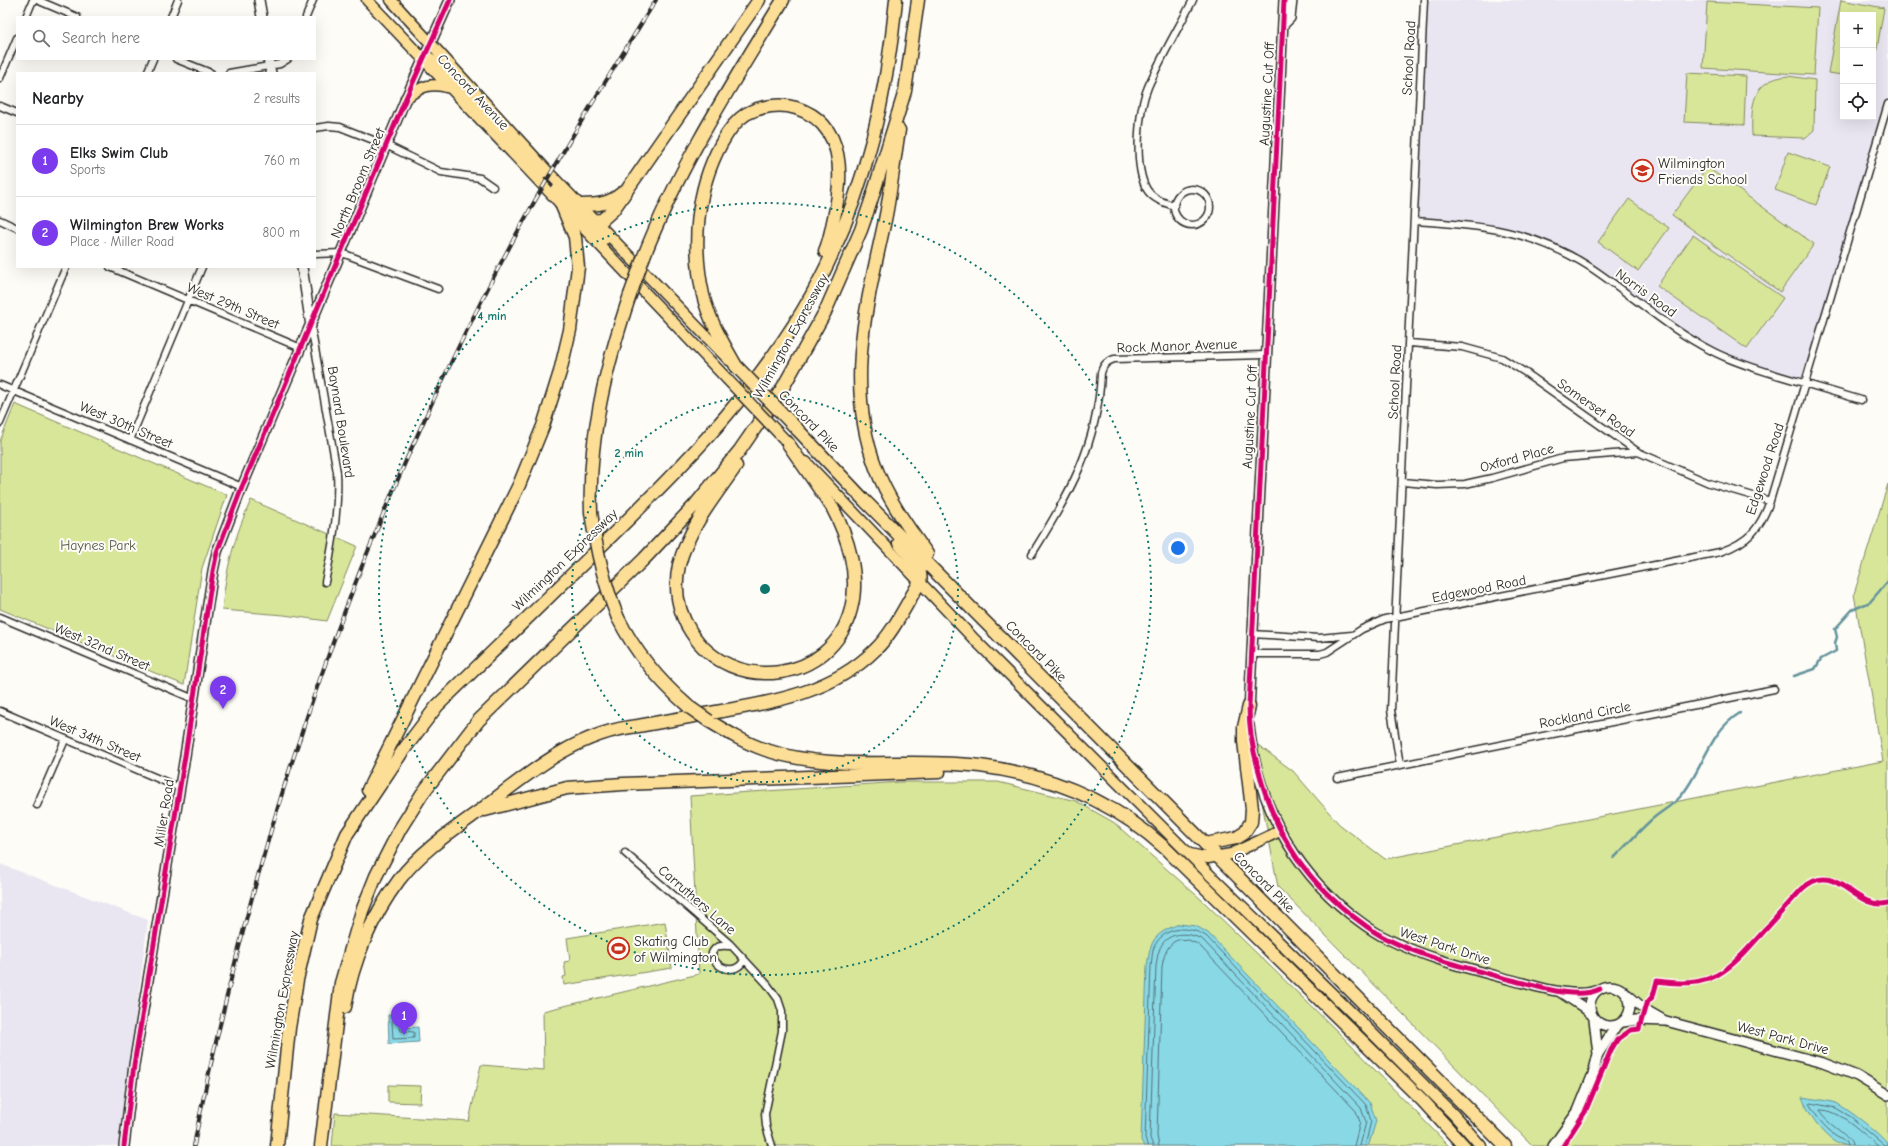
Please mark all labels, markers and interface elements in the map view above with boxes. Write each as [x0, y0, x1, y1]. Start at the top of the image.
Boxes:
map controls [1840, 12, 1876, 120]
button: + [1840, 12, 1876, 48]
search box [16, 16, 316, 60]
street label: School Road [1399, 20, 1419, 96]
icon: search [30, 27, 52, 49]
text: Search here [62, 29, 140, 47]
street label: Augustine Cut Off [1256, 41, 1278, 146]
button: − [1840, 48, 1876, 84]
street label: Concord Avenue [433, 50, 513, 134]
button: locate [1840, 84, 1876, 120]
text: Nearby [32, 89, 83, 108]
text: 2 results [253, 91, 300, 106]
street label: North Broom Street [327, 124, 389, 241]
text: Elks Swim Club [70, 144, 168, 162]
text: 1 [42, 153, 48, 168]
text: 760 m [264, 153, 300, 168]
place label: Wilmington Friends School [1658, 155, 1747, 188]
school or university icon: Wilmington Friends School [1629, 158, 1655, 184]
text: Sports [70, 162, 105, 177]
text: Wilmington Brew Works [70, 216, 224, 234]
text: 2 [42, 225, 48, 240]
text: 800 m [262, 225, 300, 240]
text: Place · Miller Road [70, 234, 174, 249]
street label: Norris Road [1612, 265, 1680, 321]
street label: Wilmington Expressway [750, 270, 833, 401]
street label: West 29th Street [184, 279, 283, 333]
text: 4 min [478, 309, 506, 323]
street label: Rock Manor Avenue [1116, 335, 1238, 357]
street label: School Road [1385, 344, 1405, 420]
street label: Augustine Cut Off [1239, 364, 1261, 469]
street label: Baynard Boulevard [324, 365, 358, 479]
street label: Somerset Road [1554, 375, 1638, 441]
street label: Concord Pike [775, 386, 843, 456]
street label: West 30th Street [77, 398, 176, 453]
street label: Edgewood Road [1742, 421, 1788, 517]
street label: Oxford Place [1478, 440, 1556, 476]
text: 2 min [614, 446, 644, 460]
street label: Wilmington Expressway [509, 505, 622, 615]
park label: Haynes Park [60, 537, 136, 554]
your location [1168, 538, 1188, 558]
street label: Edgewood Road [1430, 572, 1528, 606]
centre of rings [758, 582, 772, 596]
street label: Concord Pike [1002, 617, 1070, 685]
street label: West 32nd Street [52, 619, 153, 675]
pin: 2 [210, 676, 236, 709]
street label: Rockland Circle [1538, 698, 1632, 732]
street label: West 34th Street [47, 712, 144, 766]
street label: Miller Road [150, 778, 178, 848]
street label: Concord Pike [1230, 848, 1298, 916]
street label: Carruthers Lane [655, 862, 739, 938]
street label: West Park Drive [1398, 923, 1492, 969]
street label: Wilmington Expressway [261, 929, 303, 1070]
place label: Skating Club of Wilmington [634, 933, 717, 966]
sports icon: Skating Club of Wilmington [606, 936, 632, 962]
pin: 1 [391, 1002, 417, 1035]
street label: West Park Drive [1735, 1018, 1831, 1058]

